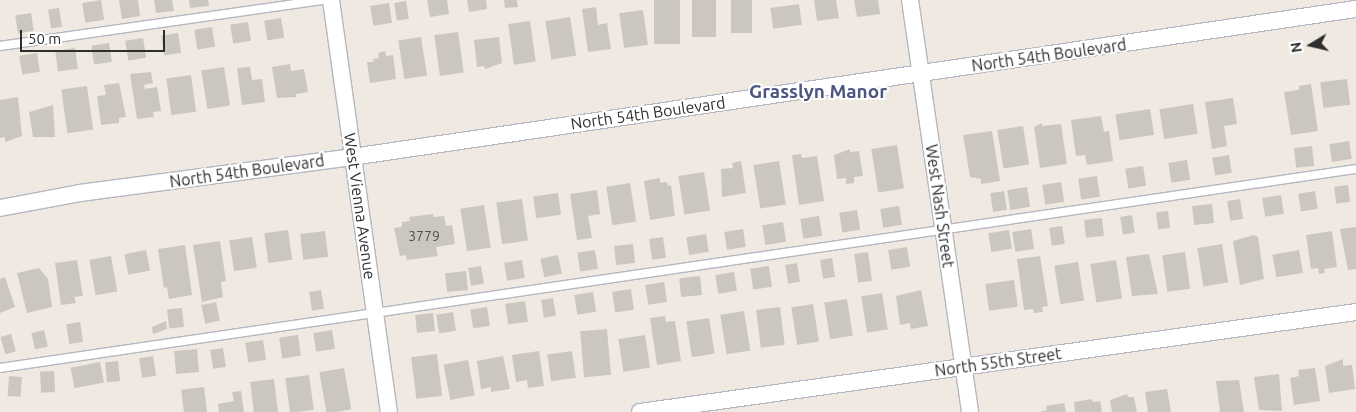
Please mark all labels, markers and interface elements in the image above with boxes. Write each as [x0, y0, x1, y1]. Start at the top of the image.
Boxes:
scale bar [22, 20, 168, 52]
north arrow [1286, 20, 1336, 70]
text: 50 m [28, 30, 61, 47]
street label: North 54th Boulevard [970, 35, 1128, 75]
text: N [1287, 41, 1305, 54]
district label: Grasslyn Manor [749, 81, 887, 103]
street label: North 54th Boulevard [569, 93, 727, 133]
street label: West Vienna Avenue [340, 132, 380, 280]
street label: West Nash Street [922, 143, 958, 269]
street label: North 54th Boulevard [168, 151, 326, 191]
house number: 3779 [408, 228, 440, 244]
street label: North 55th Street [933, 344, 1063, 380]

